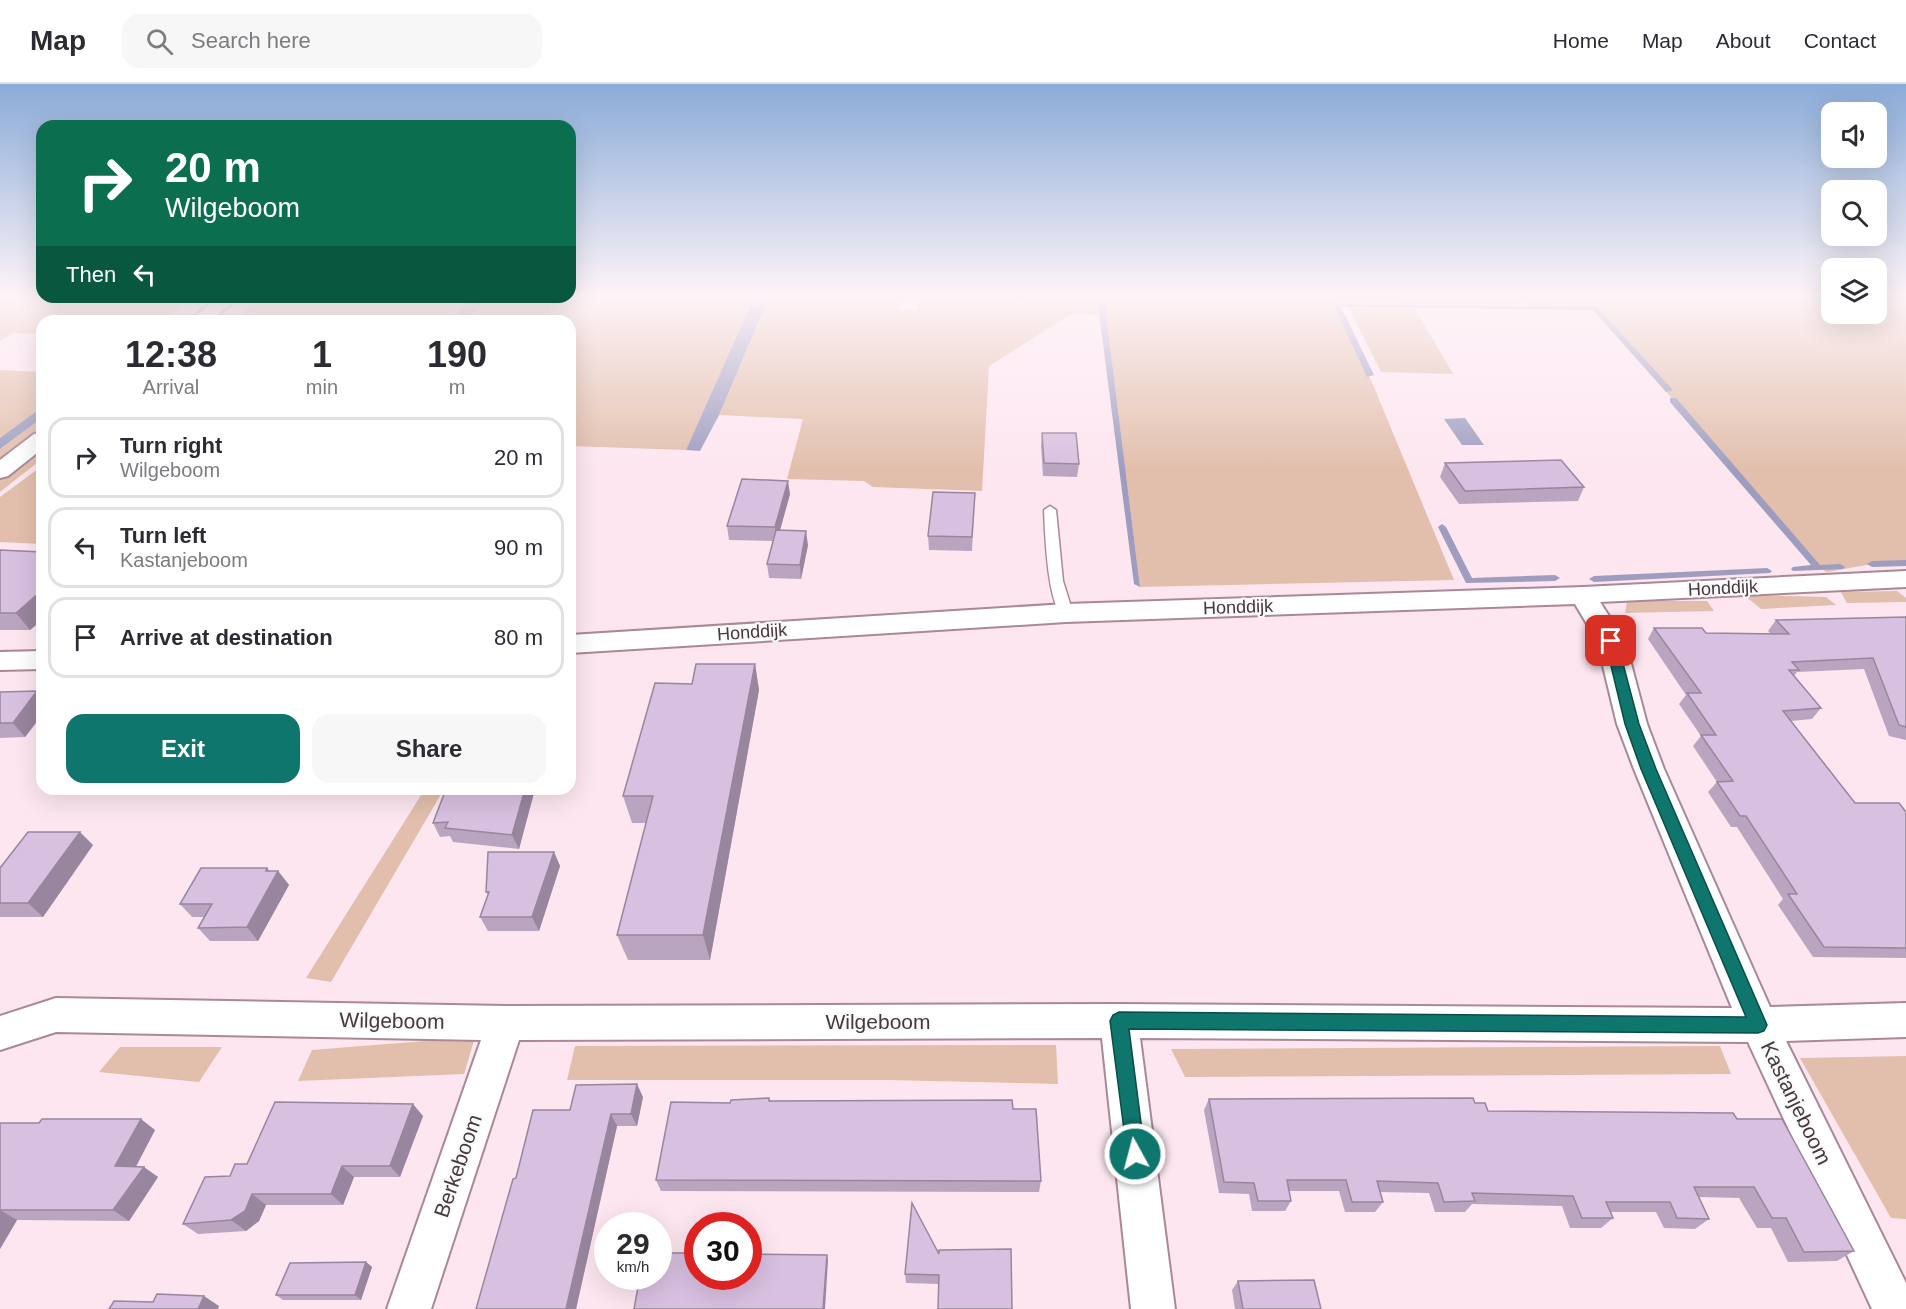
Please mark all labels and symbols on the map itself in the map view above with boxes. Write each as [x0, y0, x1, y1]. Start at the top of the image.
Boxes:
street label: Honddijk [1688, 576, 1759, 600]
street label: Honddijk [1203, 596, 1274, 618]
pin [1585, 615, 1636, 666]
street label: Honddijk [716, 620, 789, 644]
street label: Wilgeboom [339, 1008, 445, 1033]
street label: Wilgeboom [825, 1010, 931, 1033]
street label: Kastanjeboom [1757, 1037, 1836, 1168]
street label: Berkeboom [429, 1111, 486, 1220]
position arrow [1103, 1122, 1167, 1186]
speed limit sign: 30 [684, 1212, 762, 1290]

